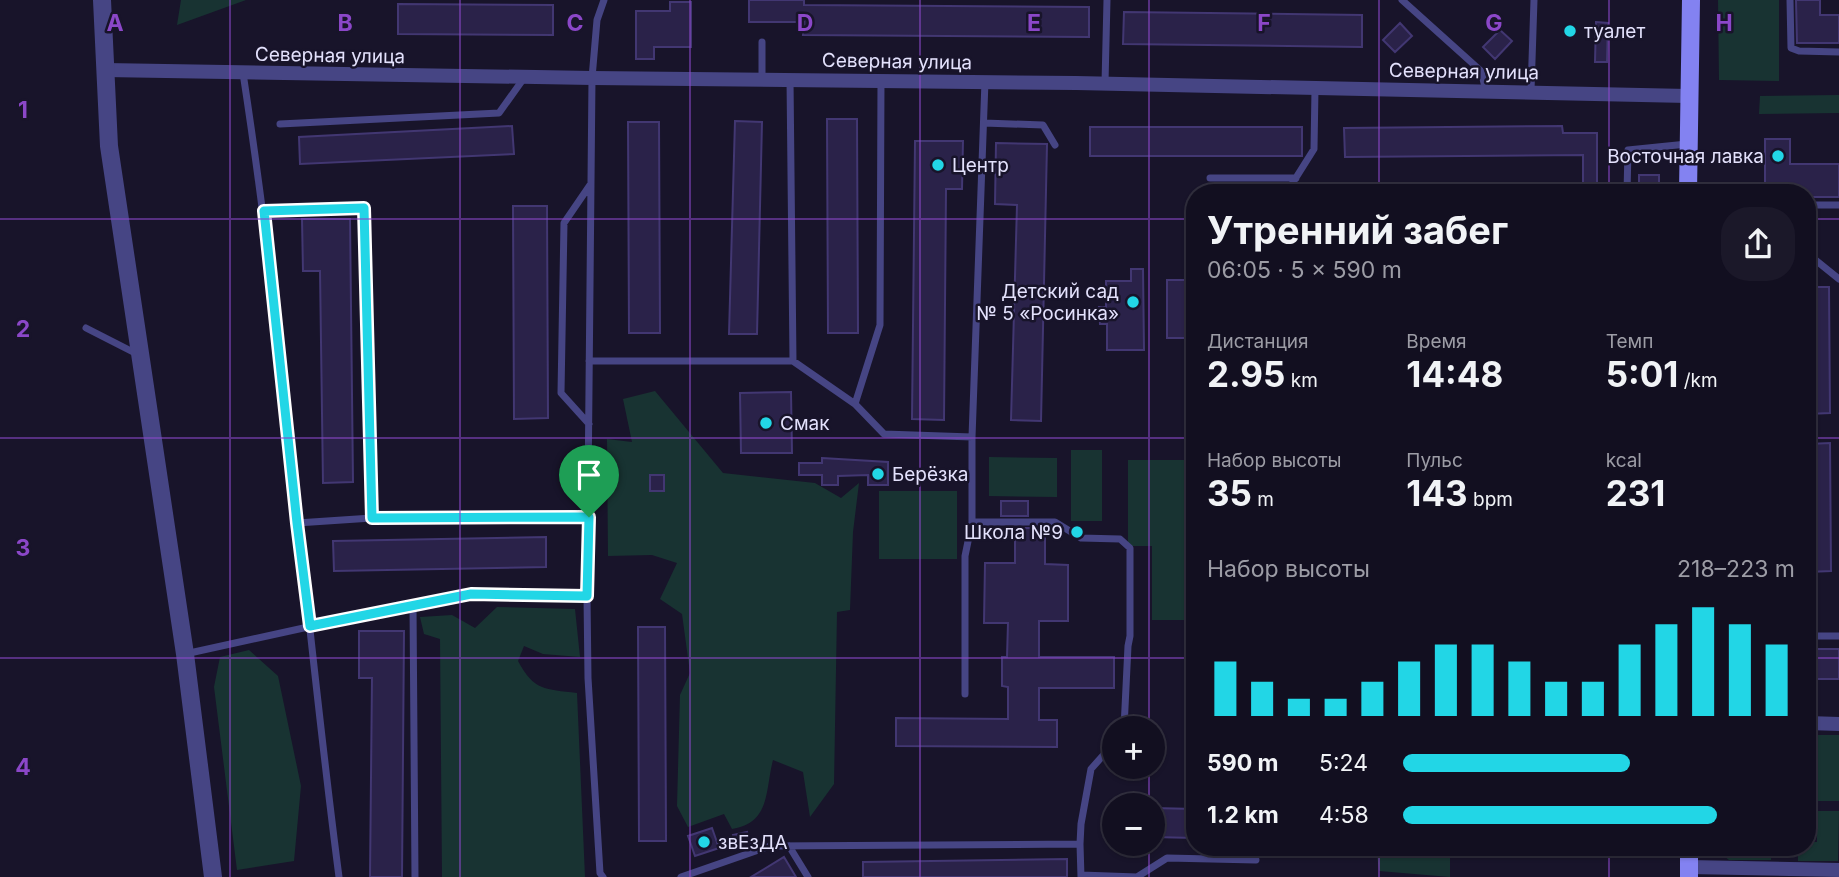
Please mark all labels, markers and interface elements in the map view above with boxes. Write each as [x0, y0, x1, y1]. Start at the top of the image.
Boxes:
text: A [106, 9, 124, 37]
text: B [337, 9, 353, 37]
text: C [566, 9, 584, 37]
text: D [797, 9, 813, 37]
text: E [1027, 9, 1041, 37]
text: F [1257, 9, 1271, 37]
text: G [1485, 9, 1503, 37]
text: H [1715, 9, 1733, 37]
place label: туалет [1584, 20, 1645, 43]
marker: туалет [1562, 23, 1578, 39]
street label: Северная улица [255, 43, 405, 68]
street label: Северная улица [822, 49, 972, 74]
street label: Северная улица [1389, 59, 1539, 84]
text: 1 [18, 96, 28, 124]
place label: Восточная лавка [1607, 145, 1764, 168]
marker: Восточная лавка [1770, 148, 1786, 164]
place label: Центр [952, 154, 1009, 177]
marker: Центр [930, 157, 946, 173]
text: Утренний забег [1207, 207, 1508, 253]
button: share [1721, 207, 1795, 281]
text: 06:05 · 5 × 590 m [1207, 256, 1402, 284]
place label: Детский сад № 5 «Росинка» [976, 280, 1119, 325]
marker: Детский сад № 5 «Росинка» [1125, 294, 1141, 310]
text: 2 [16, 315, 30, 343]
text: Дистанция [1207, 330, 1309, 353]
text: Время [1406, 330, 1467, 353]
text: Темп [1606, 330, 1653, 353]
text: 2.95 [1207, 353, 1285, 395]
text: 14:48 [1406, 353, 1503, 395]
text: 5:01 [1606, 353, 1678, 395]
text: km [1285, 369, 1318, 392]
text: /km [1678, 369, 1718, 392]
place label: Смак [780, 412, 830, 435]
marker: Смак [758, 415, 774, 431]
pin [559, 445, 619, 517]
text: Набор высоты [1207, 449, 1342, 472]
text: Пульс [1406, 449, 1463, 472]
text: kcal [1606, 449, 1642, 472]
icon: arrive [570, 456, 608, 494]
place label: Берёзка [892, 463, 968, 486]
marker: Берёзка [870, 466, 886, 482]
text: 35 [1207, 472, 1252, 514]
text: 143 [1406, 472, 1468, 514]
text: 231 [1606, 472, 1665, 514]
text: m [1252, 488, 1274, 511]
text: bpm [1468, 488, 1513, 511]
place label: Школа №9 [964, 521, 1063, 544]
marker: Школа №9 [1069, 524, 1085, 540]
text: 3 [16, 534, 30, 562]
text: Набор высоты [1207, 555, 1370, 583]
text: 218–223 m [1677, 555, 1795, 583]
map controls [1102, 716, 1165, 856]
button: + [1102, 716, 1165, 779]
text: 590 m [1207, 749, 1279, 777]
text: 5:24 [1319, 749, 1368, 777]
text: 4 [15, 753, 31, 781]
button: − [1102, 793, 1165, 856]
text: 1.2 km [1207, 801, 1279, 829]
text: 4:58 [1319, 801, 1369, 829]
place label: звЕзДА [718, 831, 788, 854]
marker: звЕзДА [696, 834, 712, 850]

